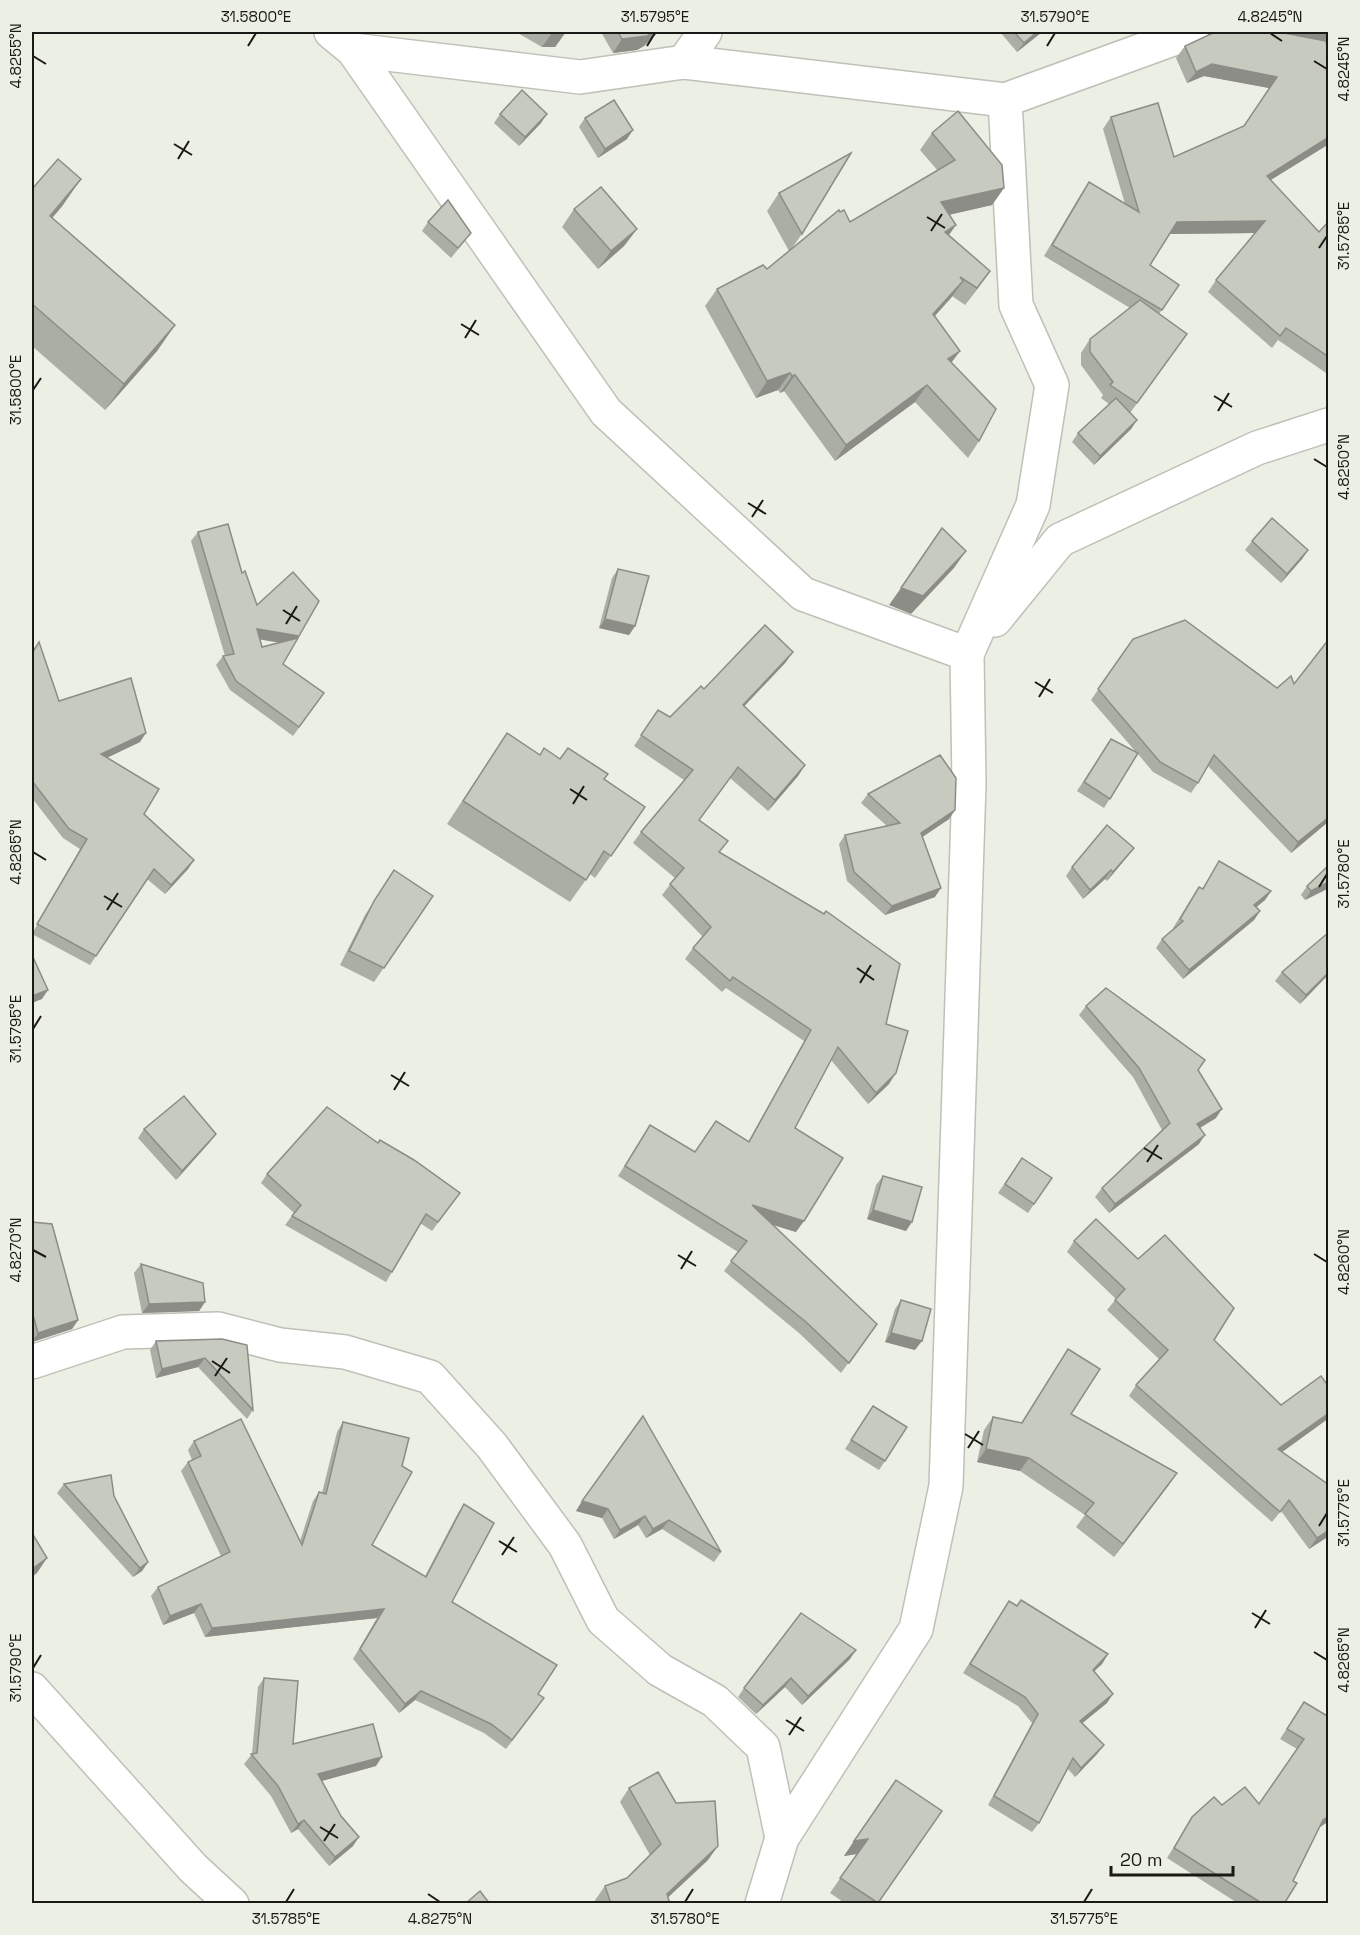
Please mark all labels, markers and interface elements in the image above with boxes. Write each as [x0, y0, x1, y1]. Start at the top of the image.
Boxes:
text: 31.5800°E [221, 7, 291, 26]
text: 31.5795°E [621, 7, 689, 26]
text: 31.5790°E [1020, 7, 1090, 26]
text: 4.8245°N [1237, 7, 1303, 26]
text: 4.8255°N [6, 23, 25, 89]
text: 4.8245°N [1334, 36, 1353, 102]
text: 31.5785°E [1334, 202, 1353, 270]
text: 31.5800°E [6, 355, 25, 425]
text: 4.8250°N [1334, 434, 1353, 500]
text: 4.8265°N [6, 819, 25, 885]
text: 31.5780°E [1334, 839, 1353, 909]
text: 31.5795°E [6, 995, 25, 1063]
text: 4.8270°N [6, 1217, 25, 1283]
text: 4.8260°N [1334, 1229, 1353, 1295]
text: 31.5775°E [1334, 1479, 1353, 1547]
text: 4.8265°N [1334, 1627, 1353, 1693]
text: 31.5790°E [6, 1633, 25, 1703]
scale bar [1111, 1839, 1232, 1877]
text: 20 m [1120, 1848, 1163, 1871]
text: 31.5785°E [252, 1909, 320, 1928]
text: 4.8275°N [408, 1909, 472, 1928]
text: 31.5780°E [650, 1909, 720, 1928]
text: 31.5775°E [1050, 1909, 1118, 1928]

